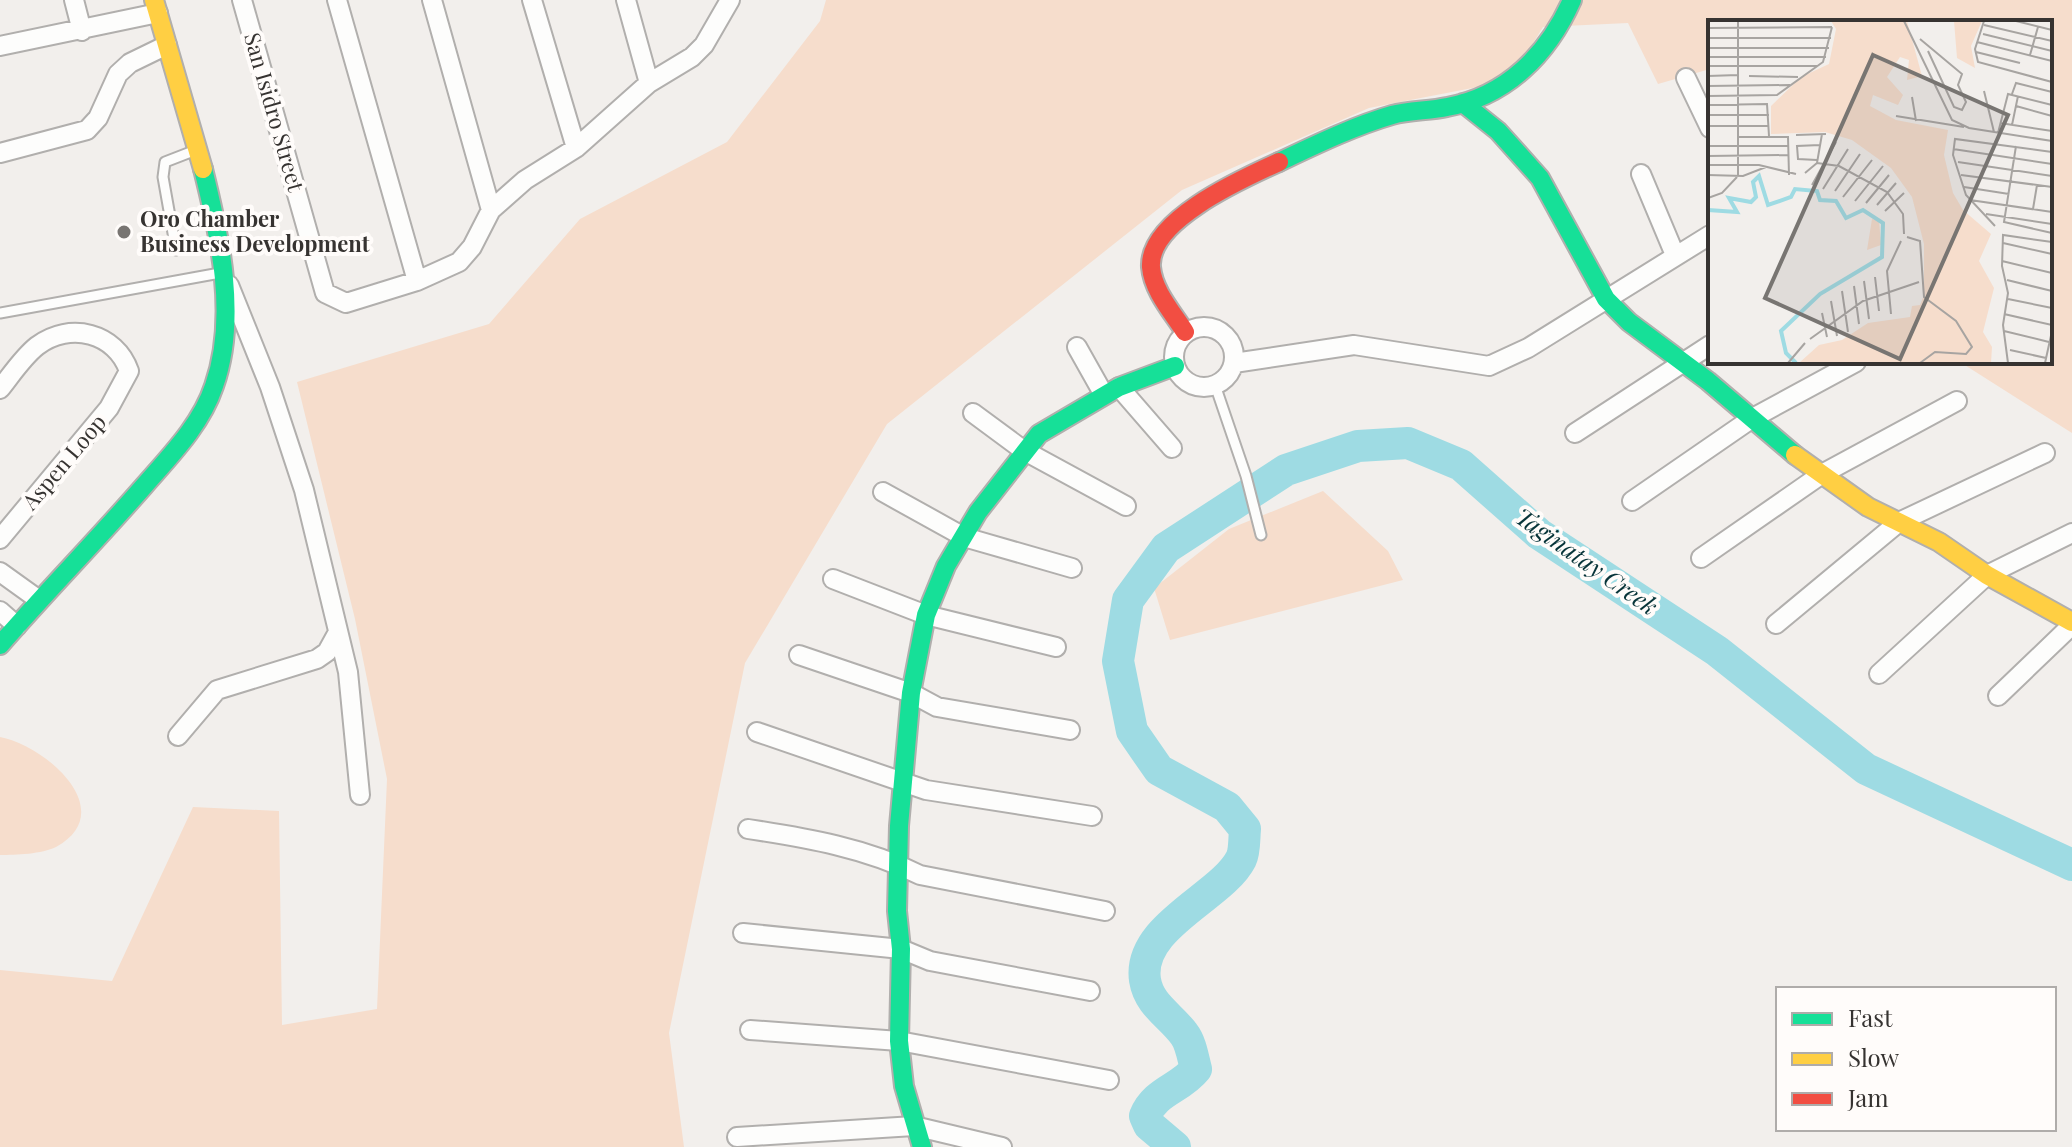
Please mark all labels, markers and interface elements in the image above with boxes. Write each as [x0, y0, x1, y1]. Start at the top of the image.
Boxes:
inset map [1708, 20, 2052, 364]
street label: San Isidro Street [238, 29, 312, 196]
place label: Oro Chamber Business Development [140, 203, 370, 258]
marker: Oro Chamber Business Development [115, 223, 133, 241]
street label: Aspen Loop [14, 407, 112, 516]
water label: Taginatay Creek [1510, 499, 1665, 621]
legend [1776, 987, 2056, 1131]
text: Fast [1848, 1001, 1893, 1033]
text: Slow [1848, 1041, 1900, 1073]
text: Jam [1847, 1081, 1889, 1113]

